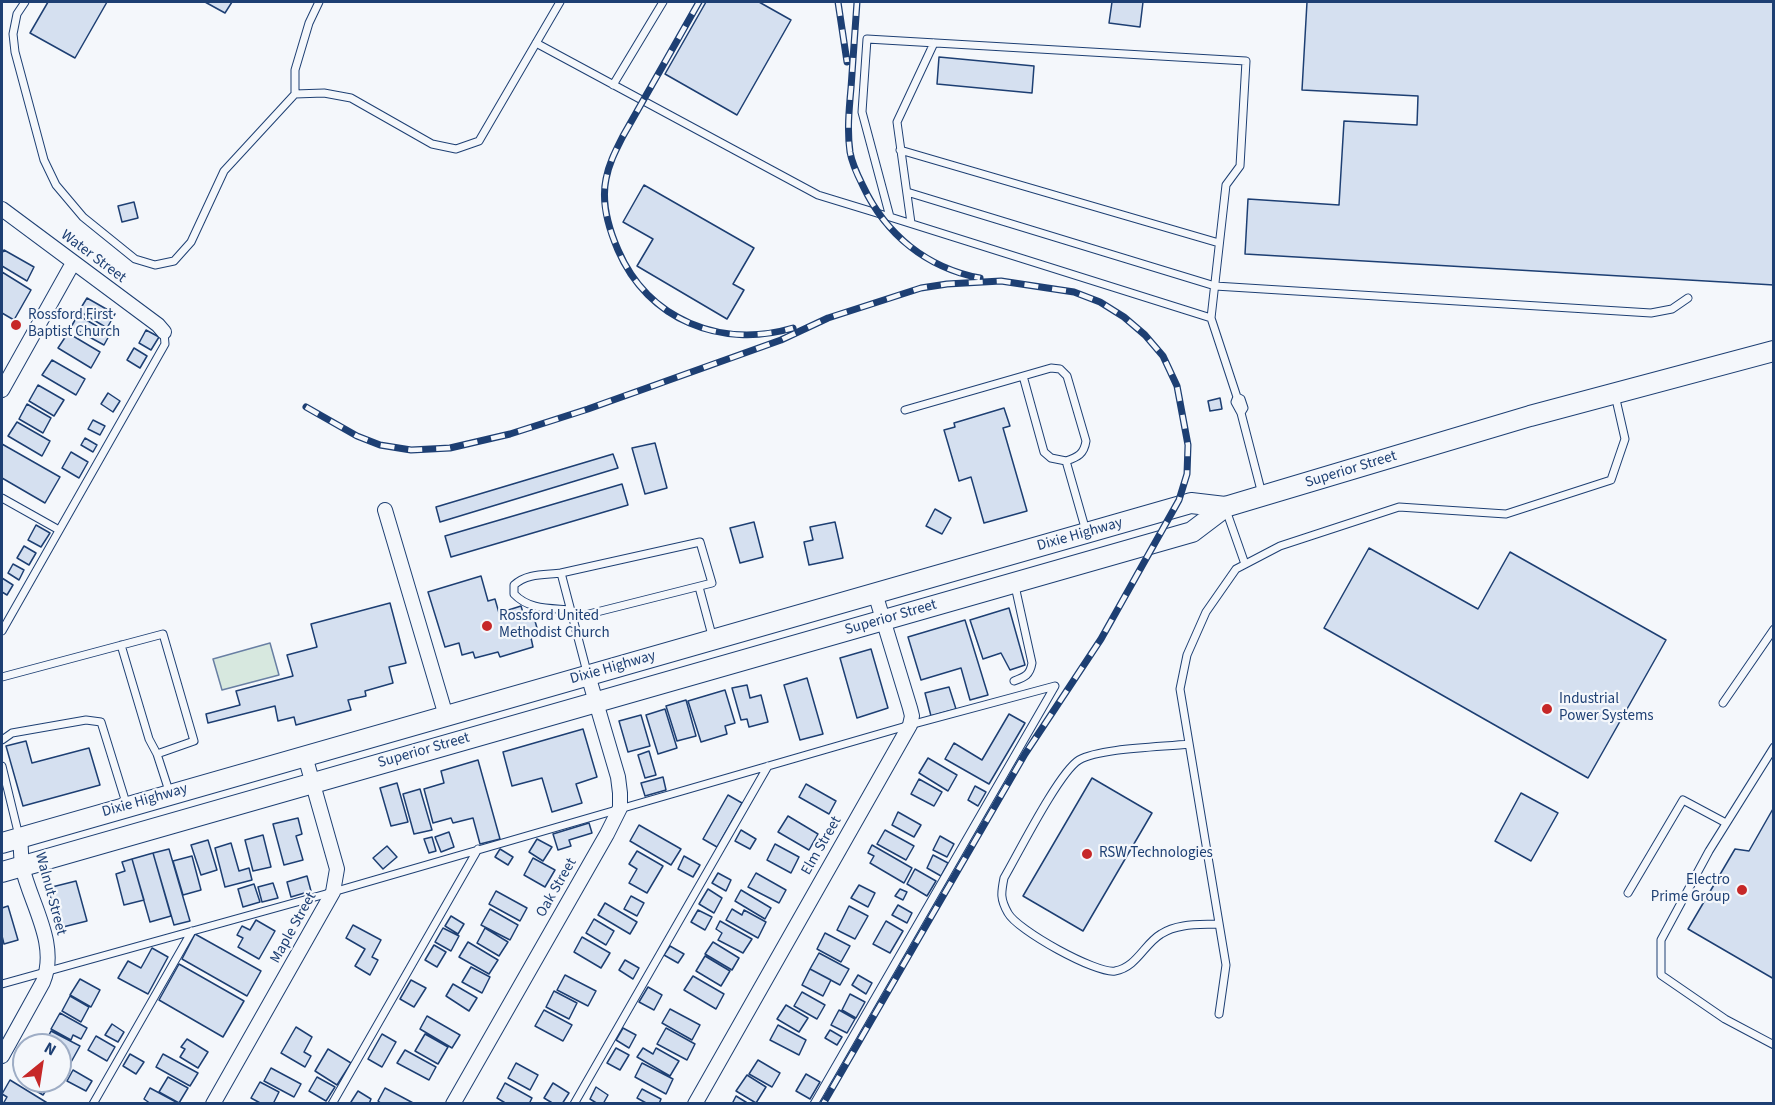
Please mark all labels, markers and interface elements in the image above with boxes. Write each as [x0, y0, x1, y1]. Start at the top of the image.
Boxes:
street label: Water Street [57, 227, 129, 287]
place label: Rossford First Baptist Church [28, 307, 120, 342]
marker: Rossford First Baptist Church [9, 318, 23, 332]
street label: Superior Street [1303, 448, 1399, 492]
street label: Dixie Highway [1035, 514, 1125, 556]
street label: Superior Street [843, 596, 939, 640]
place label: Rossford United Methodist Church [499, 608, 610, 643]
marker: Rossford United Methodist Church [480, 619, 494, 633]
street label: Dixie Highway [568, 647, 658, 689]
place label: Industrial Power Systems [1559, 691, 1654, 726]
marker: Industrial Power Systems [1540, 702, 1554, 716]
street label: Superior Street [376, 729, 472, 773]
street label: Dixie Highway [100, 780, 190, 822]
street label: Elm Street [798, 813, 846, 879]
place label: RSW Technologies [1099, 845, 1213, 863]
marker: RSW Technologies [1080, 847, 1094, 861]
street label: Walnut Street [30, 851, 70, 937]
street label: Oak Street [533, 855, 581, 921]
place label: Electro Prime Group [1651, 872, 1730, 907]
marker: Electro Prime Group [1735, 883, 1749, 897]
street label: Maple Street [267, 889, 321, 967]
north arrow [12, 1033, 72, 1093]
text: N [40, 1037, 60, 1061]

